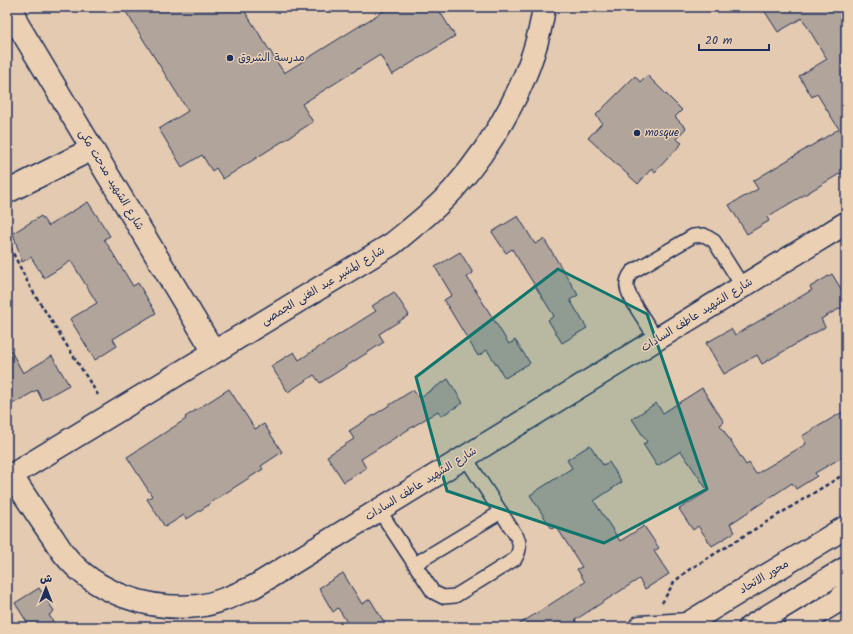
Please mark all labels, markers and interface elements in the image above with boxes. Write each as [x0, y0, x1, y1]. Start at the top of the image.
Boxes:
scale bar [699, 26, 769, 52]
text: 20 m [705, 31, 733, 50]
place label: مدرسة الشروق [238, 49, 305, 67]
marker: مدرسة الشروق [225, 53, 235, 63]
place label: mosque [645, 124, 679, 142]
street label: شارع الشهيد مدحت مكى [74, 126, 148, 234]
marker: mosque [632, 128, 642, 138]
street label: شارع المشير عبد الغنى الجمصى [258, 242, 388, 330]
street label: شارع الشهيد عاطف السادات [638, 273, 756, 357]
street label: شارع الشهيد عاطف السادات [362, 442, 480, 526]
street label: محور الاتحاد [736, 555, 792, 599]
north arrow [26, 568, 66, 608]
text: ش [40, 570, 52, 588]

